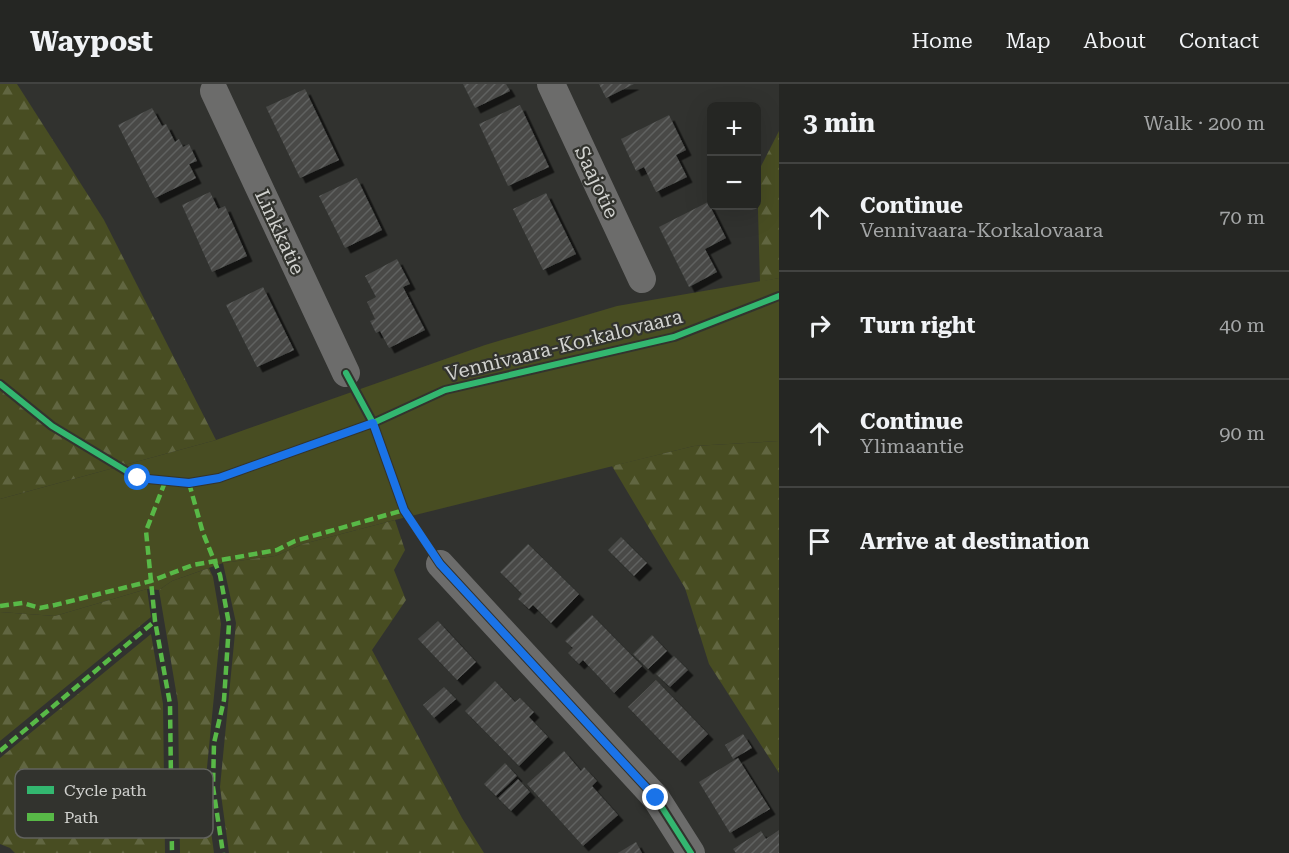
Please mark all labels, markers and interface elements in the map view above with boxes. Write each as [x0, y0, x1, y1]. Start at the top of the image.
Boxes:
text: Waypost [30, 25, 153, 58]
text: Home [912, 29, 973, 53]
text: Map [1006, 29, 1051, 53]
text: About [1084, 29, 1146, 53]
text: Contact [1179, 29, 1259, 53]
map controls [707, 102, 761, 210]
button: + [707, 102, 761, 156]
text: 3 min [803, 108, 875, 138]
text: Walk · 200 m [1144, 111, 1265, 135]
street label: Saajotie [570, 142, 624, 222]
button: − [707, 156, 761, 210]
street label: Linkkatie [250, 186, 310, 278]
text: Continue [860, 193, 963, 218]
icon: ahead [803, 201, 836, 234]
text: 70 m [1219, 205, 1265, 229]
text: Vennivaara-Korkalovaara [860, 218, 1103, 242]
street label: Vennivaara-Korkalovaara [443, 304, 685, 386]
icon: right [803, 309, 836, 342]
text: Turn right [860, 313, 975, 338]
text: 40 m [1219, 313, 1265, 337]
text: Continue [860, 409, 963, 434]
icon: ahead [803, 417, 836, 450]
text: 90 m [1219, 421, 1265, 445]
text: Ylimaantie [860, 434, 964, 458]
route start [124, 464, 150, 490]
icon: arrive [803, 525, 836, 558]
text: Arrive at destination [860, 529, 1089, 554]
legend [15, 769, 213, 838]
text: Cycle path [64, 781, 147, 800]
route end [642, 784, 668, 810]
text: Path [64, 808, 99, 827]

